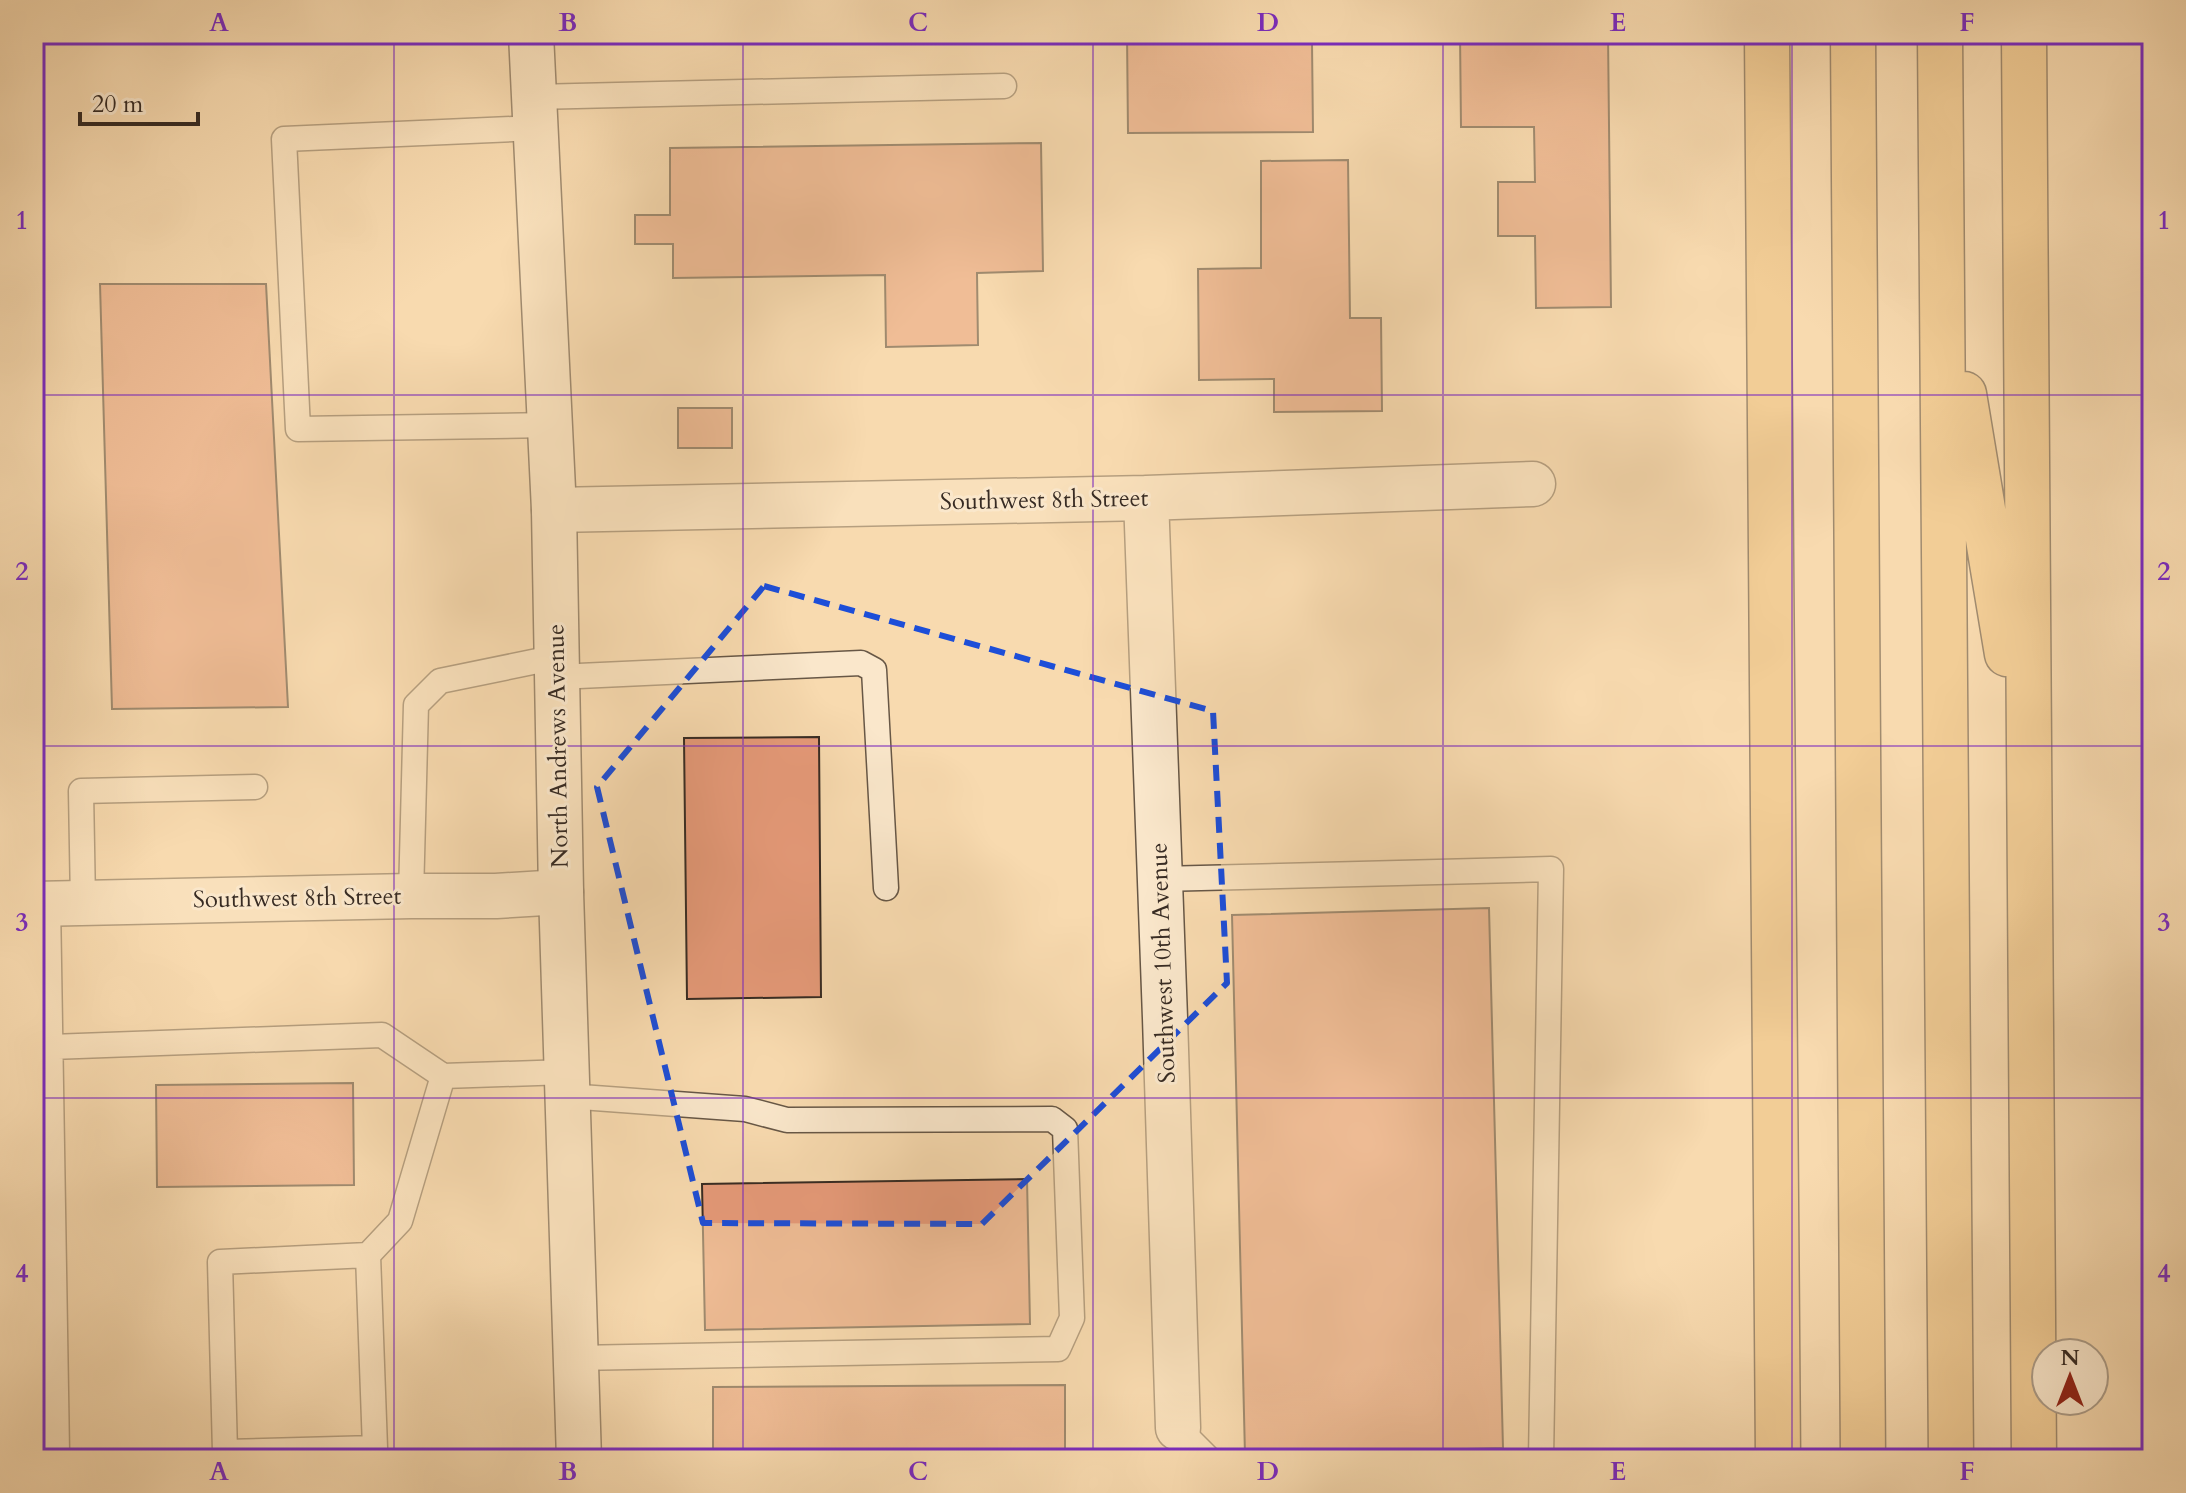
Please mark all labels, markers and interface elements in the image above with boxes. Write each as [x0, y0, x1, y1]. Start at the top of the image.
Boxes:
text: A [209, 5, 229, 40]
text: B [559, 5, 577, 40]
text: C [908, 5, 928, 40]
text: D [1257, 5, 1279, 40]
text: E [1610, 5, 1626, 40]
text: F [1959, 5, 1975, 40]
scale bar [80, 76, 198, 126]
text: 20 m [92, 88, 144, 121]
text: 1 [15, 203, 29, 238]
text: 1 [2157, 203, 2171, 238]
street label: Southwest 8th Street [940, 482, 1149, 518]
text: 2 [15, 554, 29, 589]
text: 2 [2157, 554, 2171, 589]
street label: North Andrews Avenue [539, 624, 577, 868]
street label: Southwest 10th Avenue [1142, 842, 1184, 1084]
street label: Southwest 8th Street [193, 880, 402, 916]
text: 3 [15, 905, 29, 940]
text: 3 [2157, 905, 2171, 940]
text: 4 [15, 1256, 29, 1291]
text: 4 [2157, 1256, 2171, 1291]
north arrow [2030, 1337, 2110, 1417]
text: N [2060, 1343, 2080, 1373]
text: A [209, 1454, 229, 1489]
text: B [559, 1454, 577, 1489]
text: C [908, 1454, 928, 1489]
text: D [1257, 1454, 1279, 1489]
text: E [1610, 1454, 1626, 1489]
text: F [1959, 1454, 1975, 1489]

